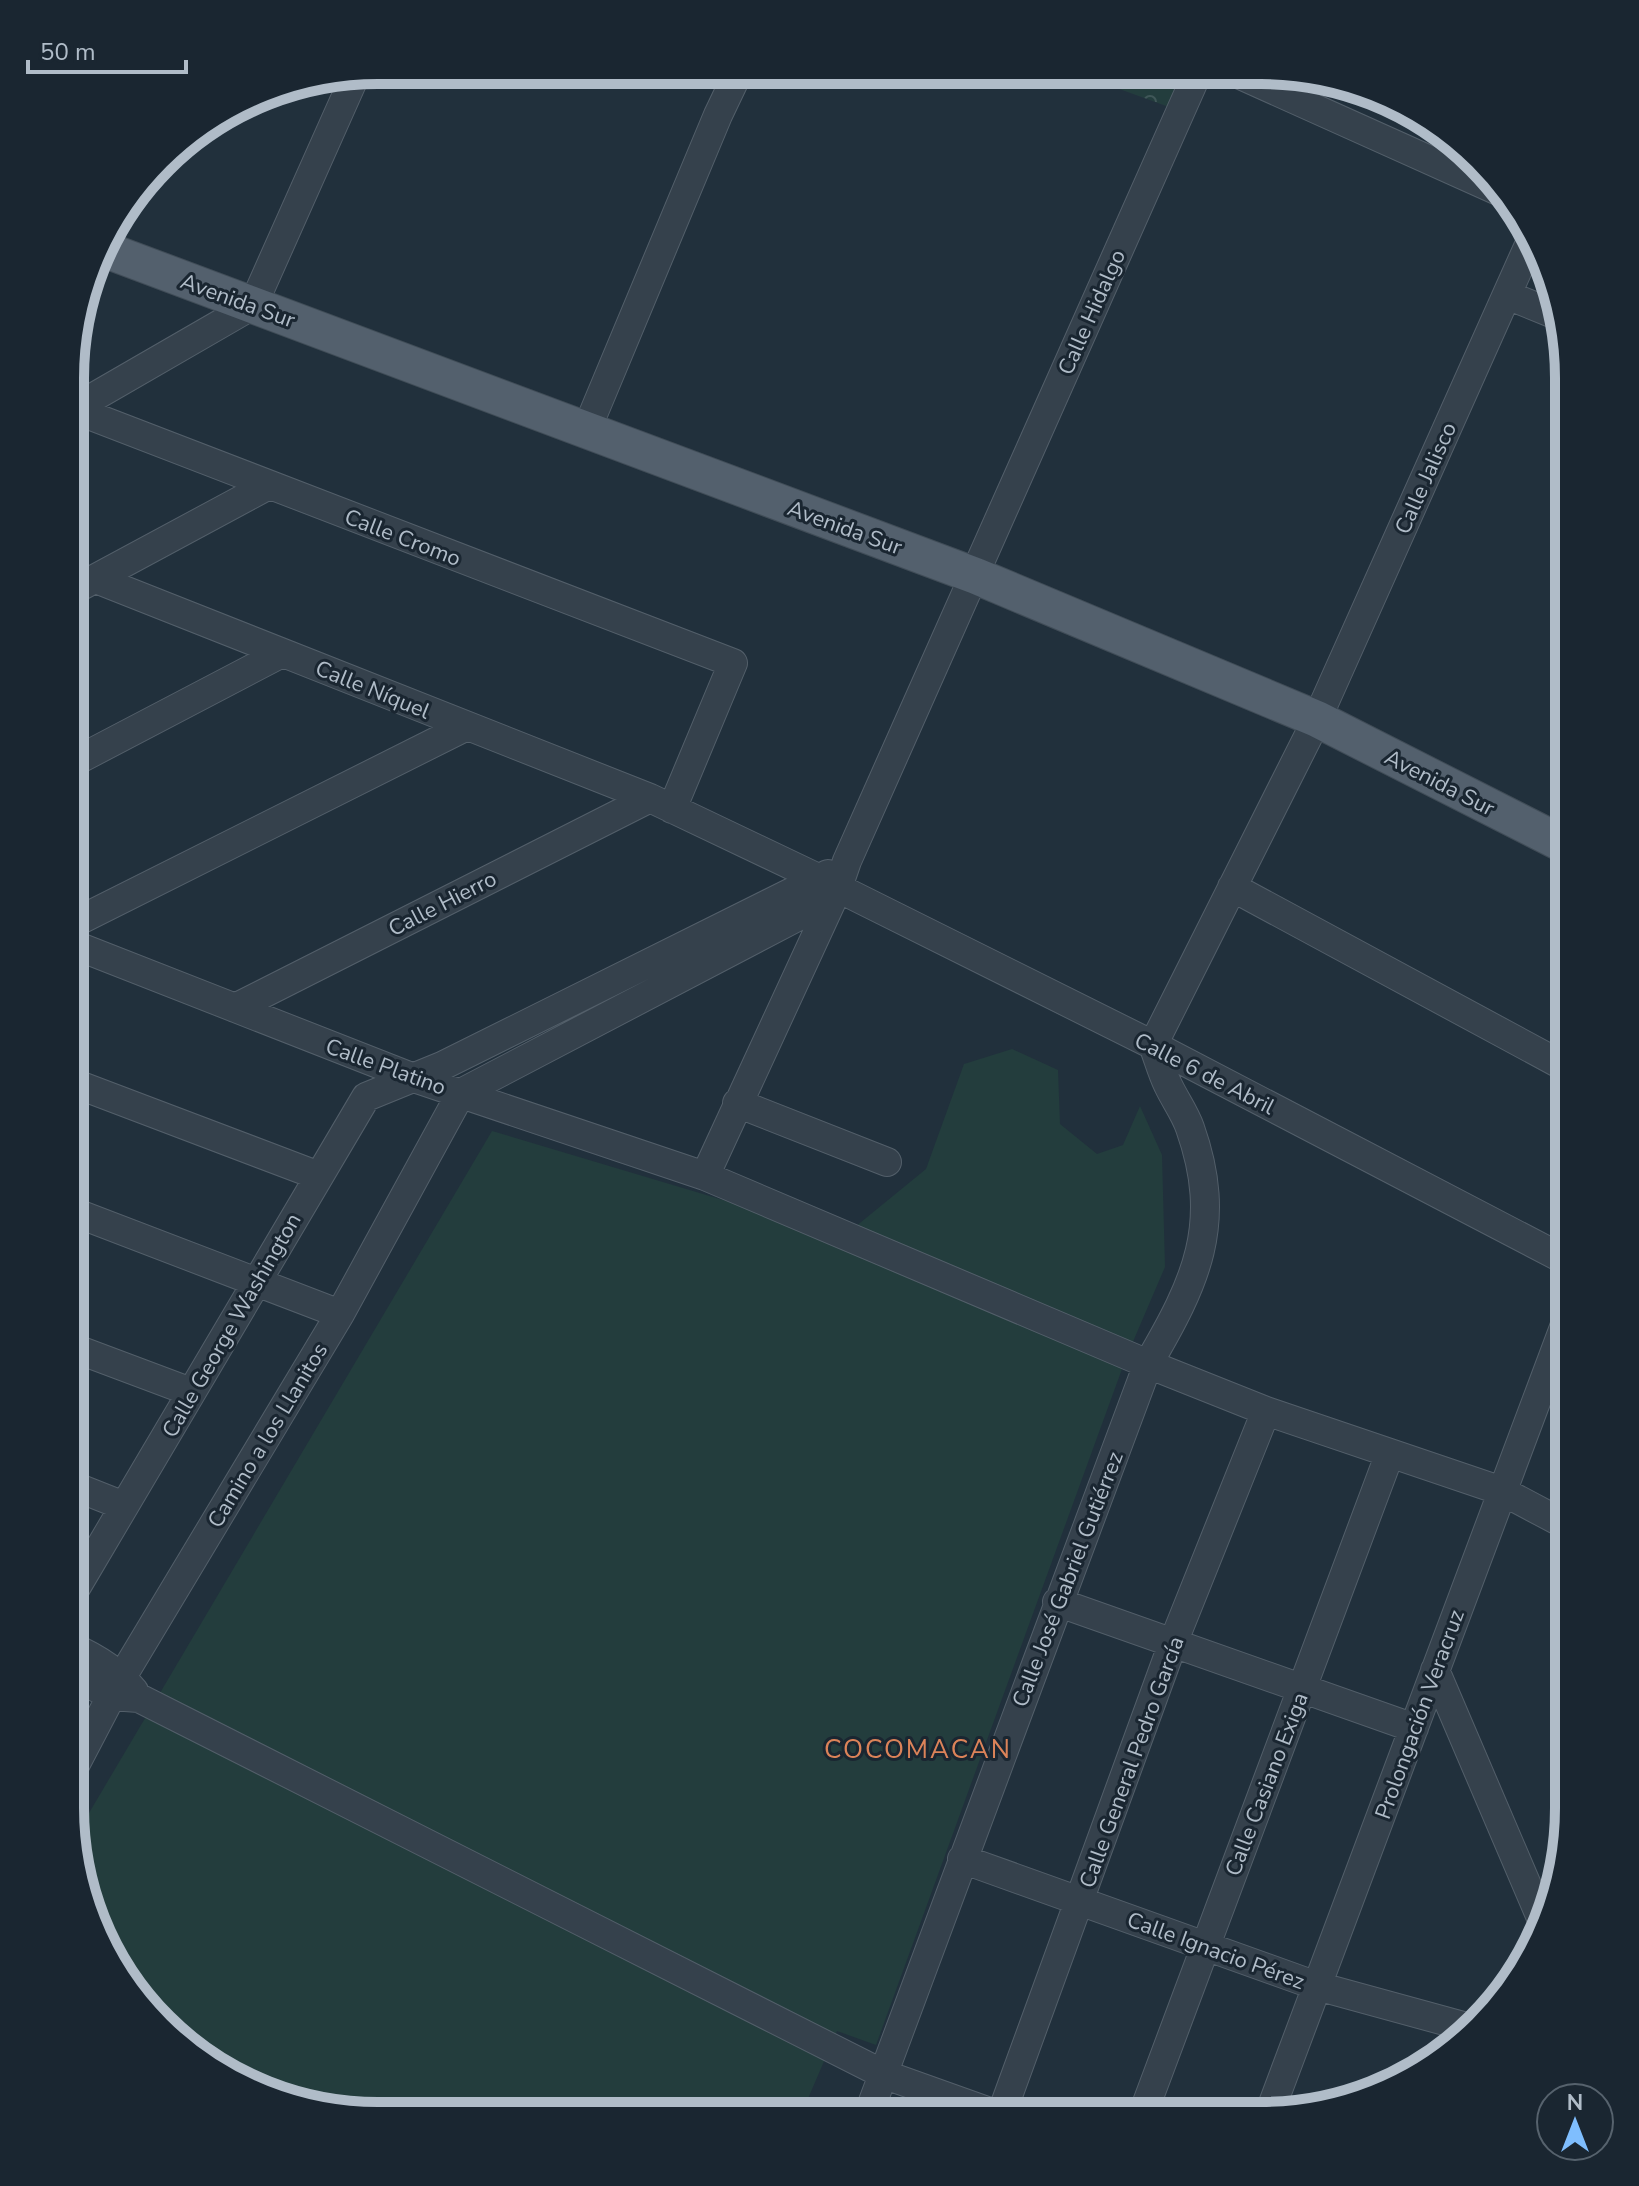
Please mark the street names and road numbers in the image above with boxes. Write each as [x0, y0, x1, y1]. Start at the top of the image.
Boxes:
street label: Calle Hidalgo [1051, 245, 1133, 380]
street label: Avenida Sur [176, 266, 299, 336]
street label: Calle Jalisco [1388, 418, 1464, 539]
street label: Avenida Sur [783, 493, 906, 563]
street label: Calle Cromo [340, 502, 465, 574]
street label: Calle Níquel [311, 653, 435, 727]
street label: Avenida Sur [1379, 742, 1500, 824]
street label: Calle Hierro [383, 864, 502, 944]
street label: Calle 6 de Abril [1129, 1026, 1280, 1122]
street label: Calle Platino [321, 1031, 450, 1103]
street label: Calle George Washington [155, 1208, 309, 1443]
street label: Camino a los Llanitos [201, 1337, 335, 1534]
street label: Calle José Gabriel Gutiérrez [1005, 1447, 1131, 1711]
street label: Prolongación Veracruz [1368, 1606, 1472, 1823]
street label: Calle General Pedro García [1072, 1632, 1191, 1892]
street label: Calle Casiano Exiga [1218, 1688, 1316, 1880]
street label: Calle Ignacio Pérez [1123, 1905, 1309, 1997]

